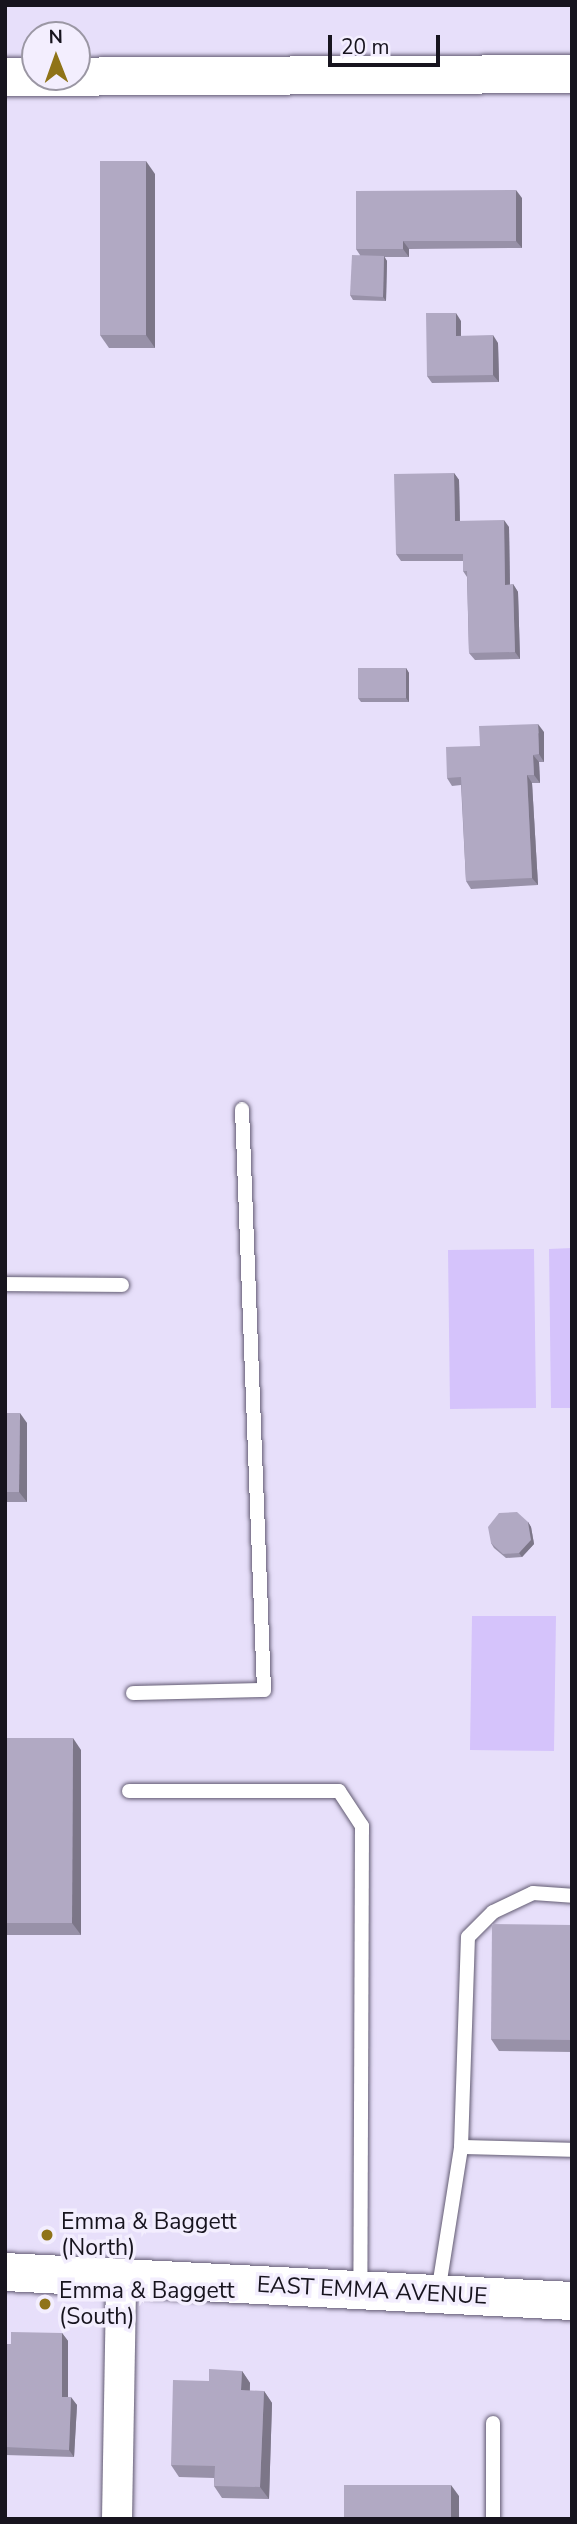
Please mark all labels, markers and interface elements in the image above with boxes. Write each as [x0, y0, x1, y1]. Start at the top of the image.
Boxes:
north arrow [21, 21, 91, 91]
scale bar [332, 21, 444, 65]
text: N [48, 24, 63, 50]
text: 20 m [341, 33, 390, 61]
place label: Emma & Baggett (North) [61, 2208, 236, 2262]
marker: Emma & Baggett (North) [39, 2227, 55, 2243]
street label: EAST EMMA AVENUE [256, 2271, 488, 2311]
place label: Emma & Baggett (South) [59, 2277, 234, 2331]
marker: Emma & Baggett (South) [37, 2296, 53, 2312]

